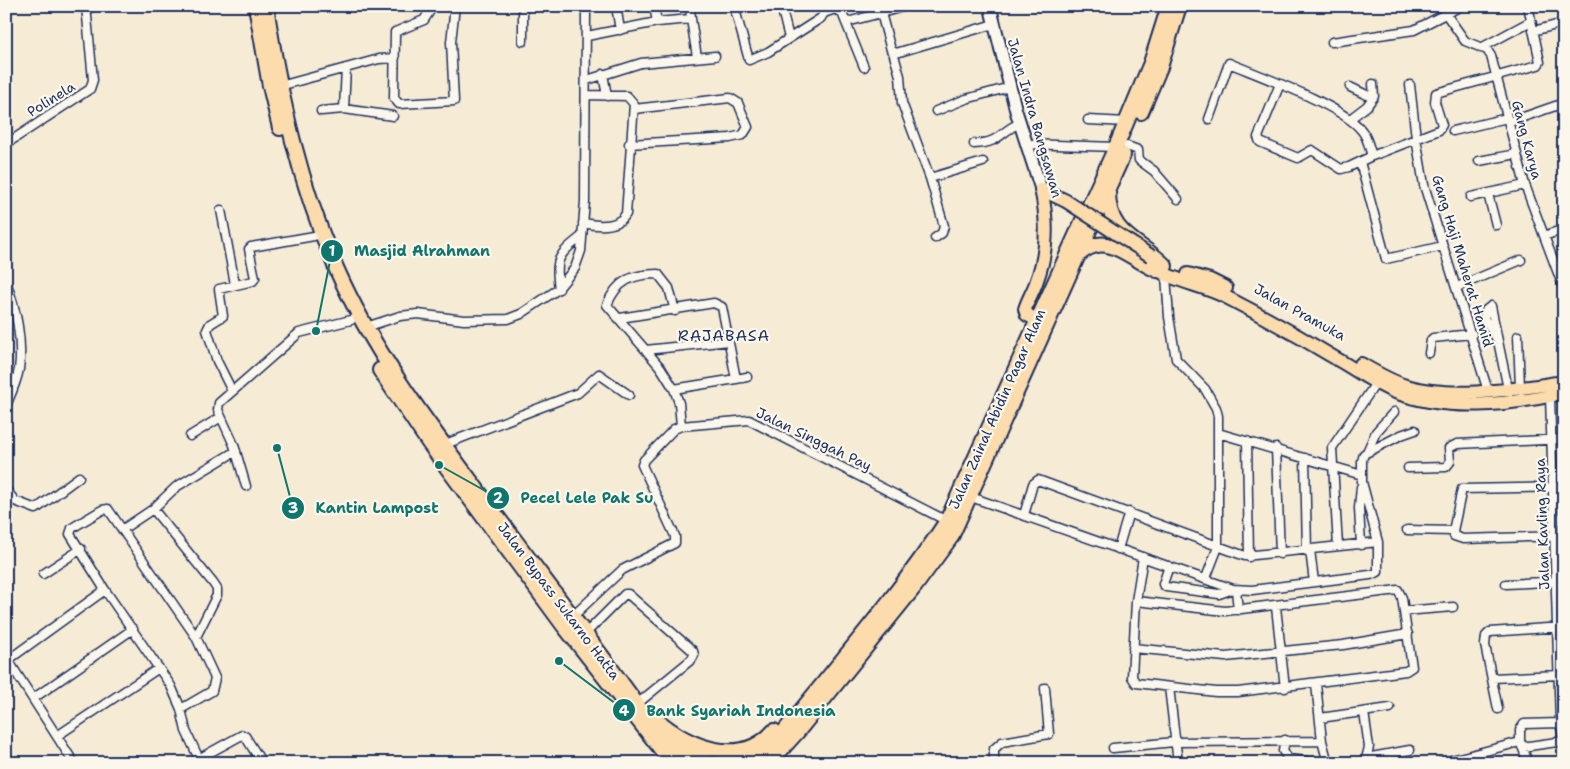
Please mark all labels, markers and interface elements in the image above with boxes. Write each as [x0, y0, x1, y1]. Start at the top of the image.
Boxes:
street label: Jalan Indra Bangsawan [1004, 36, 1067, 200]
street label: Polinela [24, 77, 79, 121]
street label: Gang Karya [1508, 98, 1546, 182]
street label: Gang Haji Maherat Hamid [1428, 173, 1498, 349]
callout: Masjid Alrahman [319, 236, 500, 266]
text: 1 [329, 241, 336, 261]
text: Masjid Alrahman [354, 241, 490, 261]
street label: Jalan Pramuka [1251, 279, 1349, 345]
street label: Jalan Zainal Abidin Pagar Alam [945, 306, 1049, 512]
district label: RAJABASA [678, 325, 770, 346]
street label: Jalan Singgah Pay [753, 403, 875, 475]
street label: Jalan Kavling Raya [1531, 458, 1553, 590]
callout: Pecel Lele Pak Su [485, 483, 663, 513]
text: 2 [493, 488, 504, 508]
text: Pecel Lele Pak Su [521, 488, 653, 508]
callout: Kantin Lampost [280, 493, 448, 523]
text: 3 [288, 498, 298, 518]
text: Kantin Lampost [316, 498, 438, 518]
street label: Jalan Bypass Sukarno Hatta [494, 519, 624, 684]
callout: Bank Syariah Indonesia [611, 695, 845, 725]
text: 4 [619, 701, 630, 721]
text: Bank Syariah Indonesia [646, 701, 836, 721]

